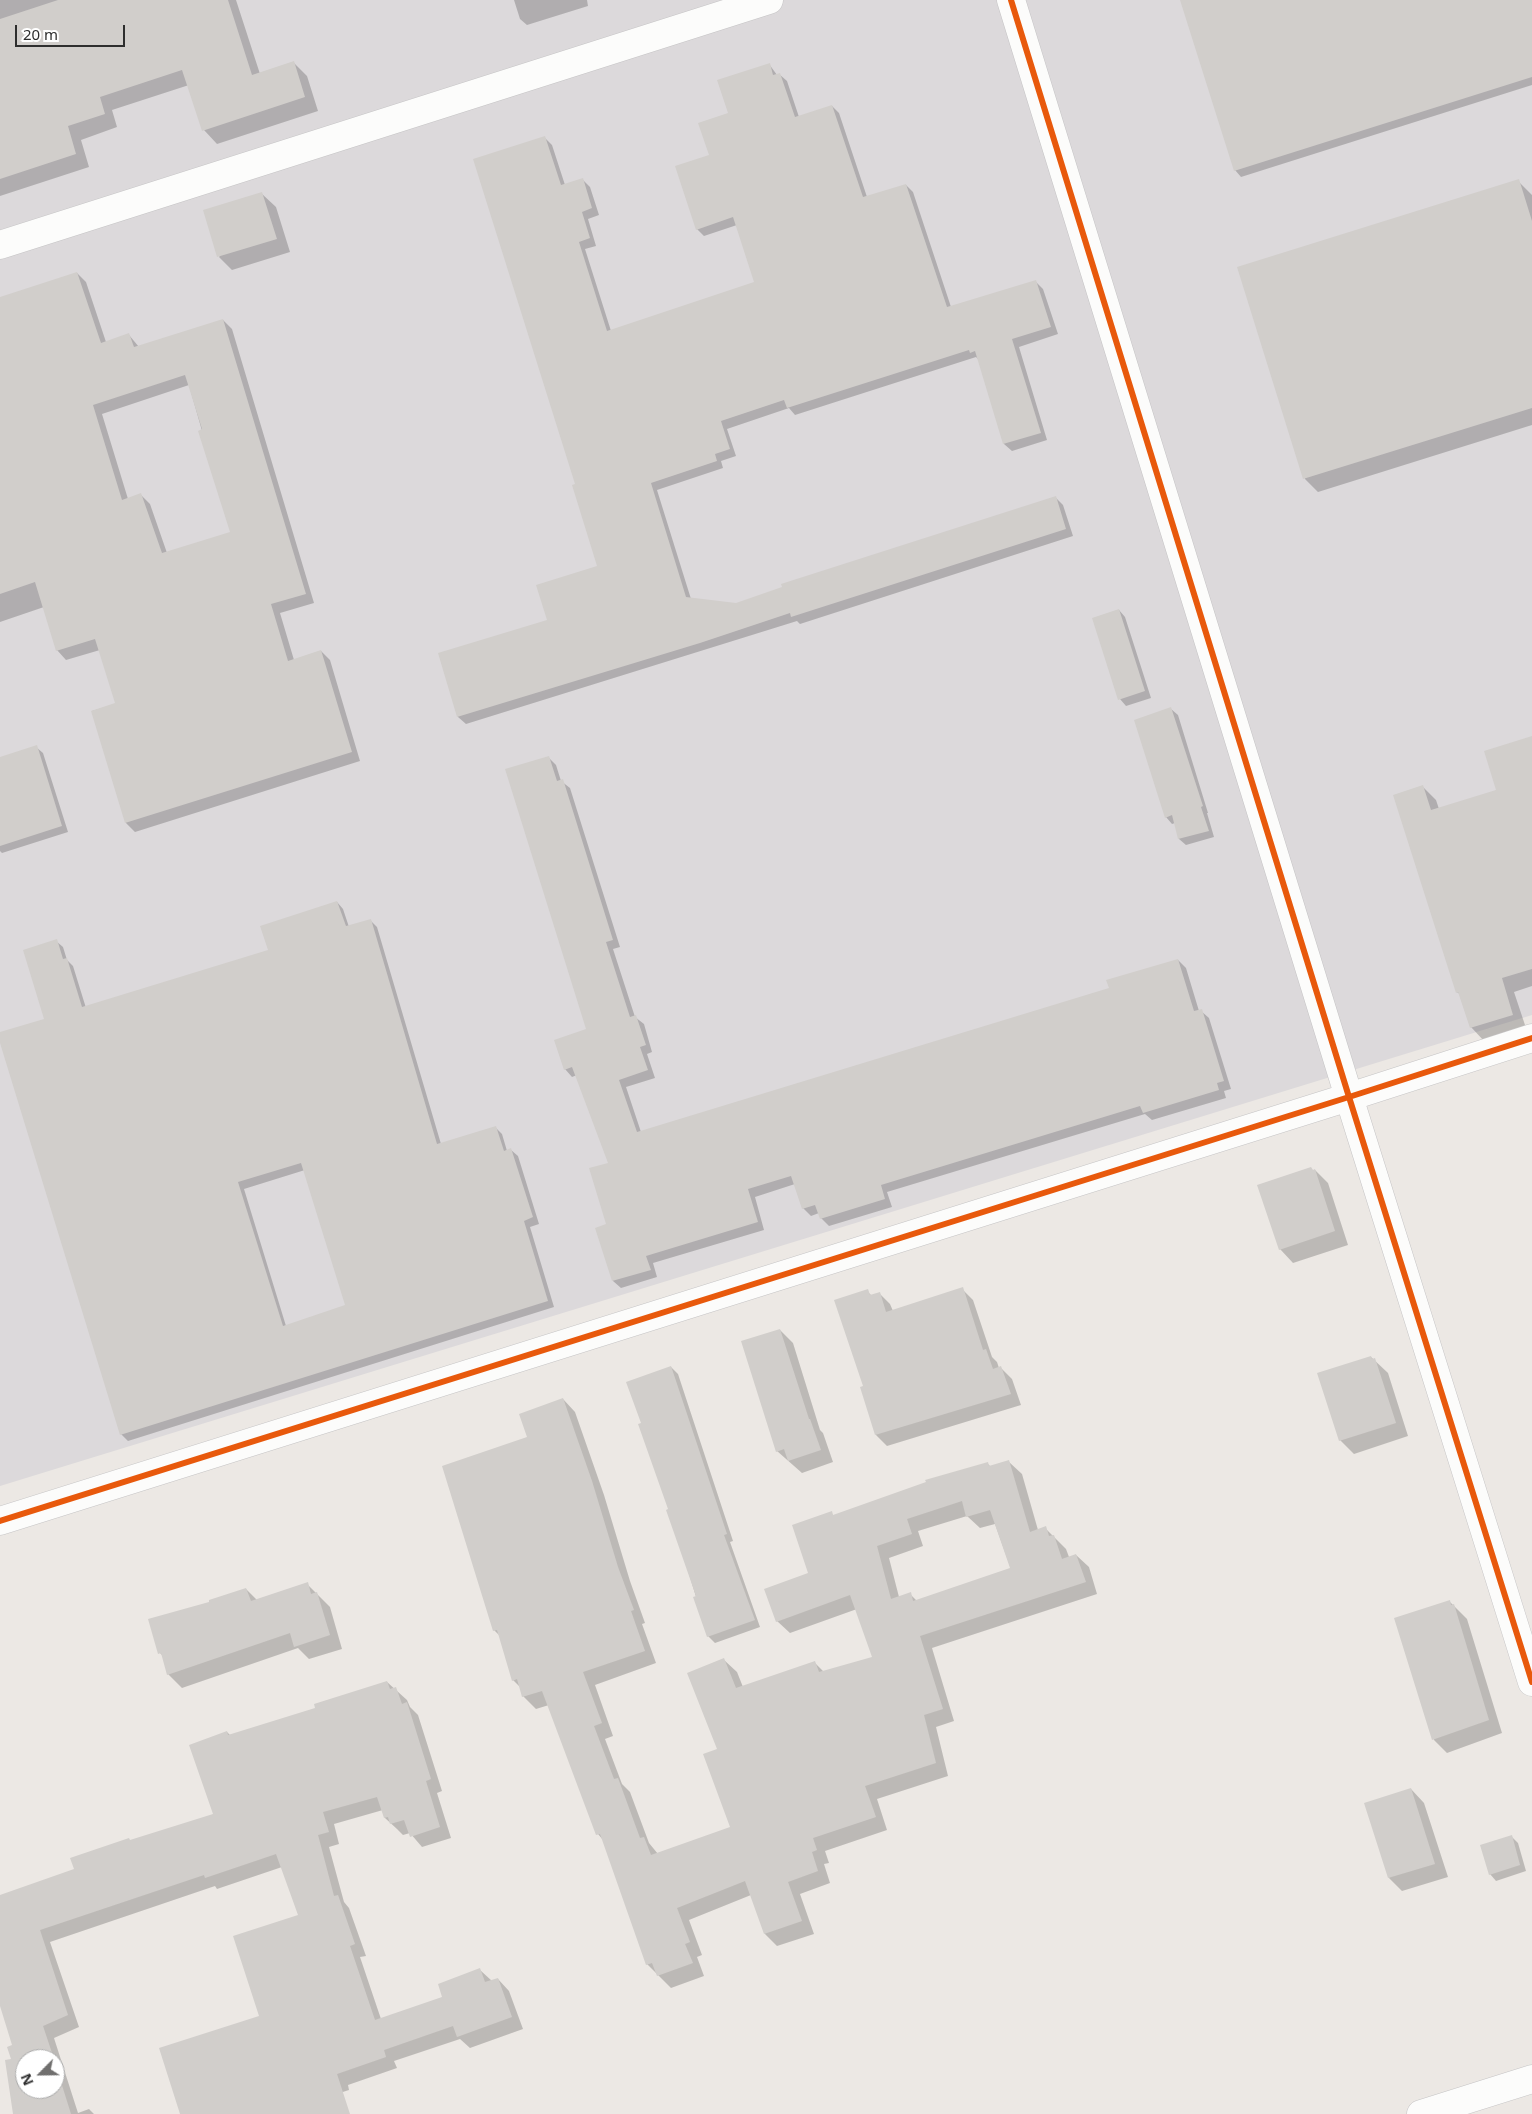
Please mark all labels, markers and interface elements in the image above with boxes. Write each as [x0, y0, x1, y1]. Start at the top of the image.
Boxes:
scale bar [18, 15, 128, 47]
text: 20 m [23, 24, 58, 44]
north arrow [15, 2049, 65, 2099]
text: N [16, 2071, 38, 2089]

